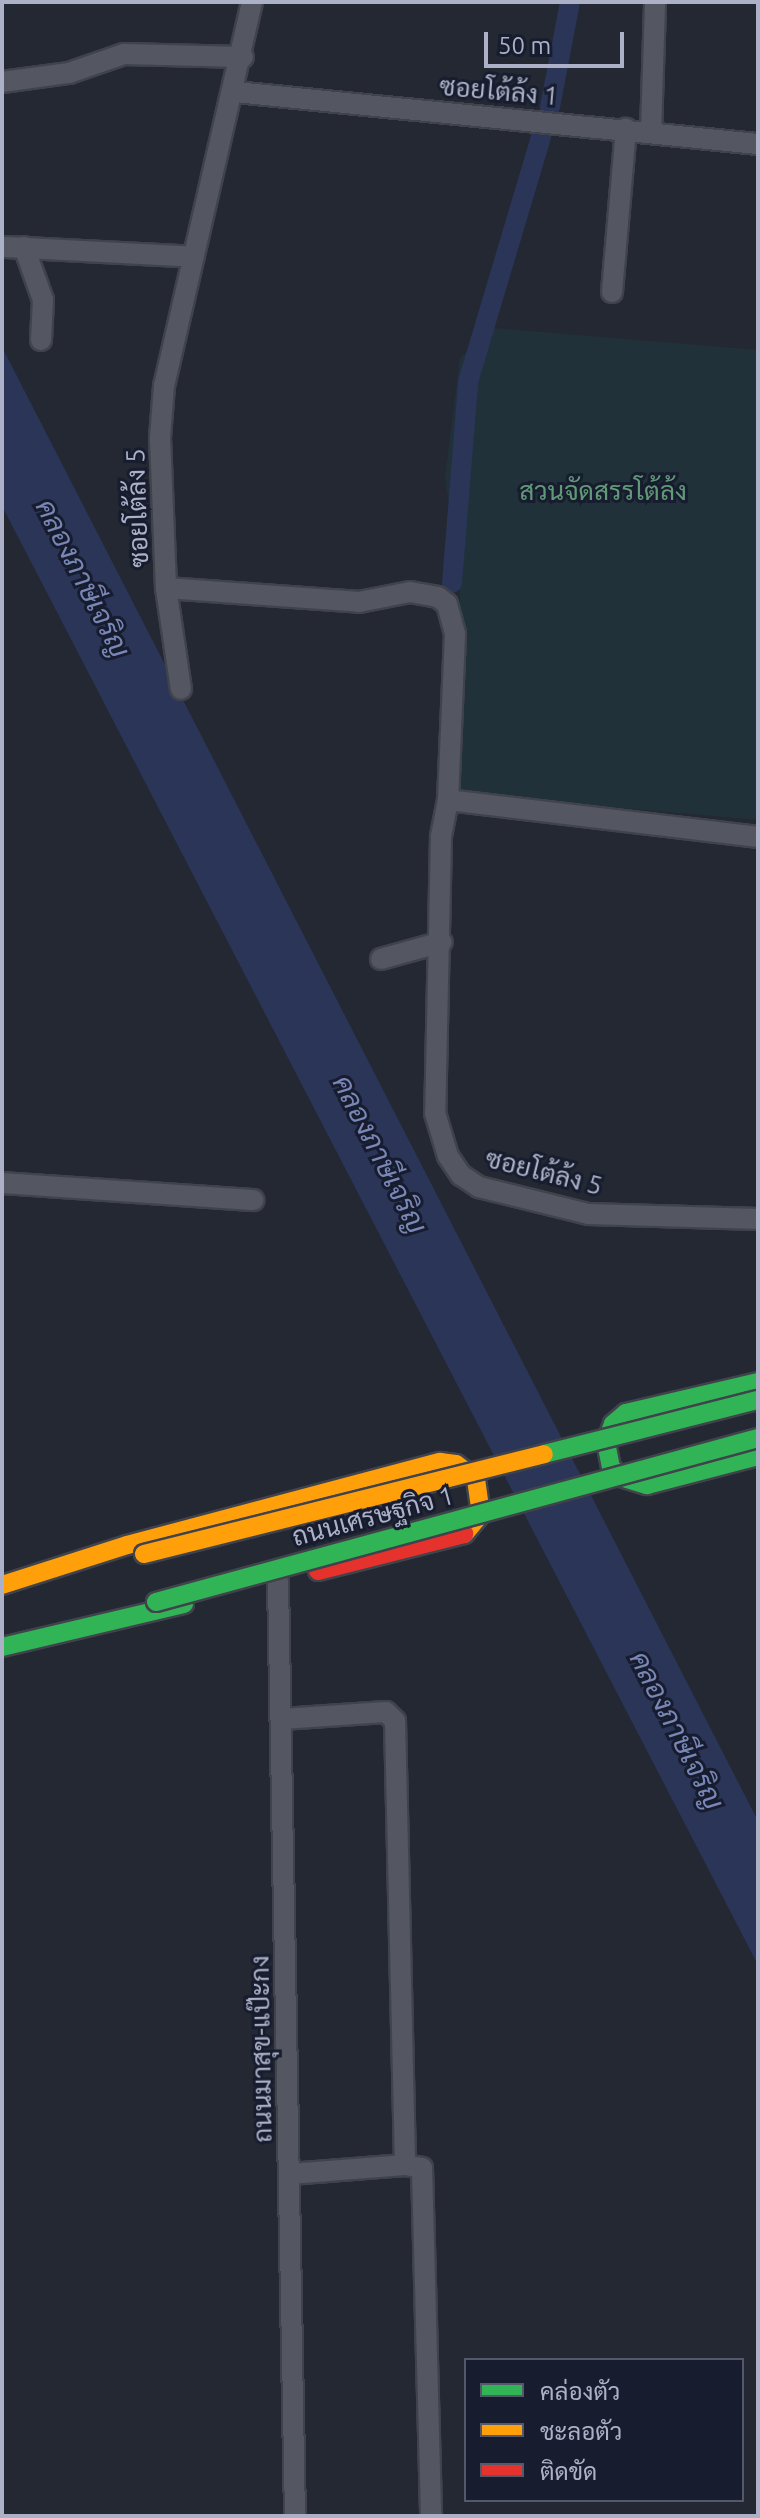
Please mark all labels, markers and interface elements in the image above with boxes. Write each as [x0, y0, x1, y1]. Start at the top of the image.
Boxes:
scale bar [488, 16, 628, 66]
text: 50 m [498, 32, 551, 59]
street label: ซอยโต้ล้ง 1 [438, 70, 560, 112]
street label: ซอยโต้ล้ง 5 [119, 448, 155, 568]
park label: สวนจัดสรรโต้ล้ง [519, 475, 687, 507]
water label: คลองภาษีเจริญ [29, 493, 137, 663]
water label: คลองภาษีเจริญ [326, 1069, 434, 1239]
street label: ซอยโต้ล้ง 5 [482, 1142, 606, 1202]
street label: ถนนเศรษฐกิจ 1 [289, 1479, 457, 1553]
water label: คลองภาษีเจริญ [623, 1645, 731, 1815]
street label: ถนนมาสุข-แป๊ะกง [244, 1955, 278, 2143]
legend [464, 2358, 744, 2502]
text: คล่องตัว [540, 2378, 620, 2405]
text: ชะลอตัว [540, 2418, 622, 2445]
text: ติดขัด [540, 2458, 597, 2485]

